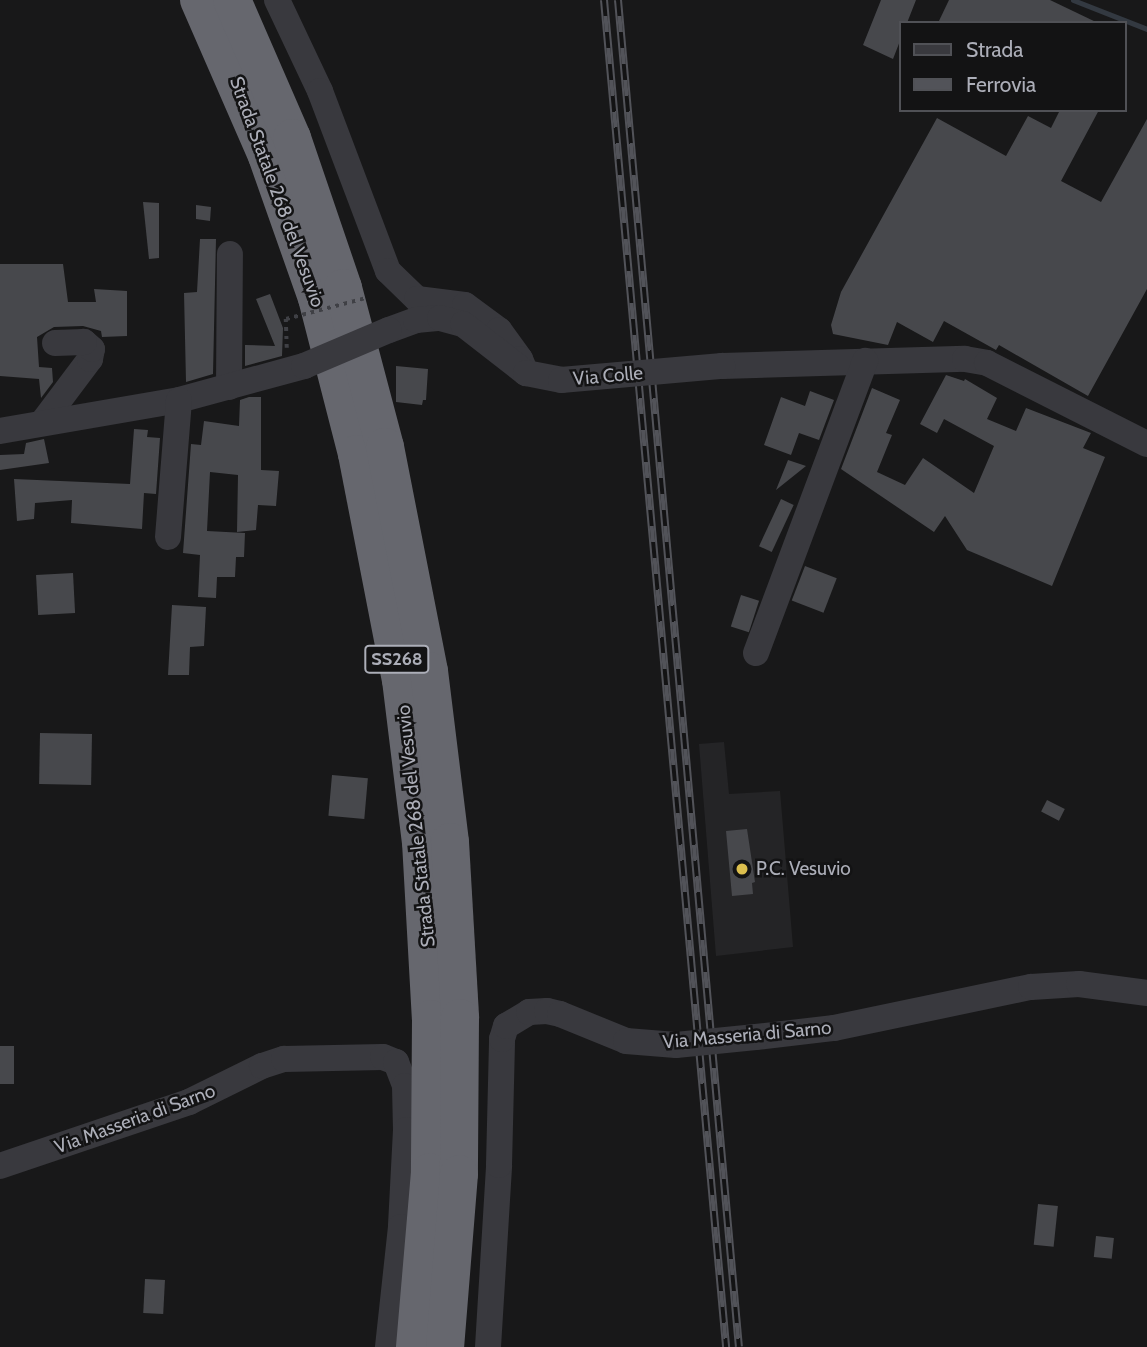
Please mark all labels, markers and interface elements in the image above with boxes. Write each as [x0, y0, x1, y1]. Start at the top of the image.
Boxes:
legend [898, 21, 1126, 112]
text: Strada [966, 37, 1023, 62]
text: Ferrovia [966, 72, 1036, 97]
street label: Strada Statale 268 del Vesuvio [225, 74, 329, 310]
street label: Via Colle [572, 362, 644, 390]
road number: SS268 [364, 644, 430, 674]
street label: Strada Statale 268 del Vesuvio [392, 704, 440, 948]
place label: P.C. Vesuvio [756, 858, 851, 880]
marker: P.C. Vesuvio [734, 861, 750, 877]
street label: Via Masseria di Sarno [662, 1016, 832, 1054]
street label: Via Masseria di Sarno [52, 1079, 218, 1159]

